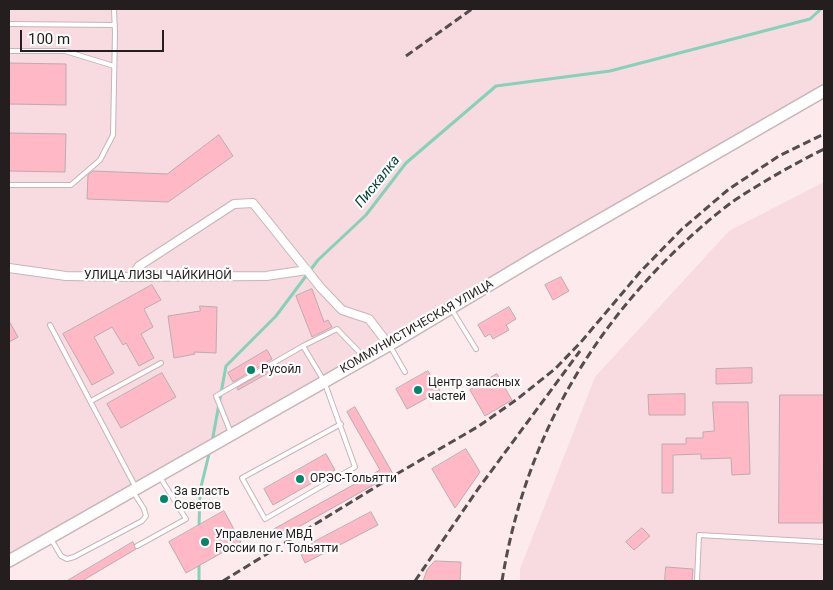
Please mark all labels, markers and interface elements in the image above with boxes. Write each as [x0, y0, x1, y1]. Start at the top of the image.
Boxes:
scale bar [22, 20, 166, 52]
text: 100 m [28, 30, 70, 48]
water label: Пискалка [352, 153, 404, 211]
street label: УЛИЦА ЛИЗЫ ЧАЙКИНОЙ [84, 269, 232, 283]
street label: КОММУНИСТИЧЕСКАЯ УЛИЦА [338, 277, 496, 377]
place label: Русойл [261, 363, 301, 377]
marker: Русойл [245, 364, 257, 376]
place label: Центр запасных частей [428, 376, 520, 404]
marker: Центр запасных частей [412, 384, 424, 396]
place label: ОРЭС-Тольятти [310, 472, 397, 486]
marker: ОРЭС-Тольятти [294, 473, 306, 485]
place label: За власть Советов [174, 485, 230, 513]
marker: За власть Советов [158, 493, 170, 505]
place label: Управление МВД России по г. Тольятти [215, 528, 338, 556]
marker: Управление МВД России по г. Тольятти [199, 536, 211, 548]

